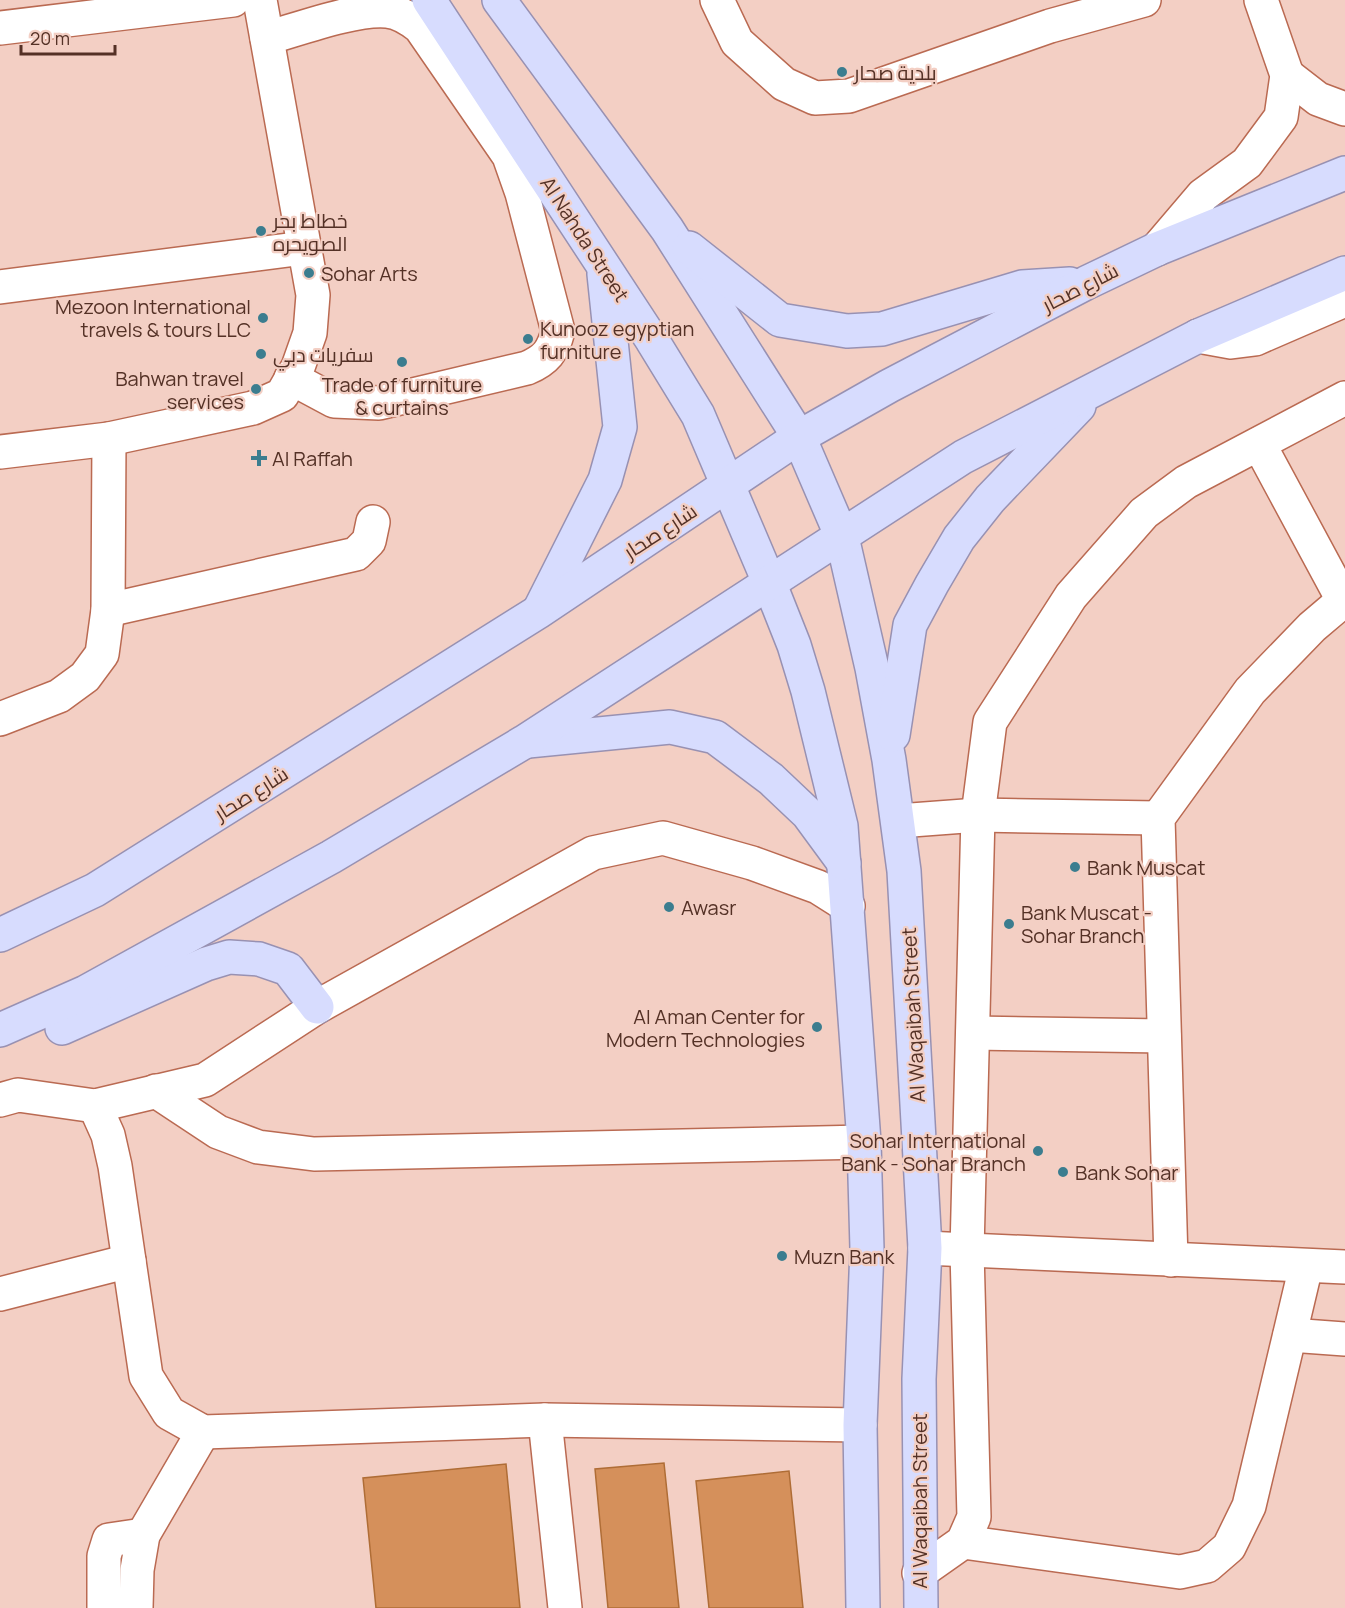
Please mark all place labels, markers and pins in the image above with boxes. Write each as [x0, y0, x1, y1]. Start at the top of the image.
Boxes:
place label: بلدية صحار [853, 59, 937, 86]
marker: بلدية صحار [835, 65, 849, 79]
place label: خطاط بحر الصويحره [272, 207, 348, 257]
marker: خطاط بحر الصويحره [254, 224, 268, 238]
place label: Sohar Arts [321, 260, 418, 287]
marker: Sohar Arts [302, 266, 316, 280]
place label: Mezoon International travels & tours LLC [55, 293, 251, 343]
marker: Mezoon International travels & tours LLC [256, 311, 270, 325]
place label: Kunooz egyptian furniture [540, 315, 694, 365]
marker: Kunooz egyptian furniture [521, 332, 535, 346]
place label: سفريات دبي [273, 341, 374, 371]
marker: سفريات دبي [254, 347, 268, 361]
marker: Trade of furniture & curtains [395, 355, 409, 369]
place label: Bahwan travel services [115, 365, 244, 415]
place label: Trade of furniture & curtains [322, 371, 482, 421]
marker: Bahwan travel services [249, 382, 263, 396]
place label: Al Raffah [272, 445, 353, 472]
marker: Al Raffah [250, 449, 268, 467]
place label: Bank Muscat [1087, 854, 1205, 881]
marker: Bank Muscat [1068, 860, 1082, 874]
place label: Awasr [681, 894, 736, 921]
place label: Bank Muscat - Sohar Branch [1021, 899, 1152, 949]
marker: Awasr [662, 900, 676, 914]
marker: Bank Muscat - Sohar Branch [1002, 917, 1016, 931]
place label: Al Aman Center for Modern Technologies [606, 1003, 805, 1053]
marker: Al Aman Center for Modern Technologies [810, 1020, 824, 1034]
place label: Sohar International Bank - Sohar Branch [841, 1127, 1026, 1177]
marker: Sohar International Bank - Sohar Branch [1031, 1144, 1045, 1158]
place label: Bank Sohar [1075, 1159, 1179, 1186]
marker: Bank Sohar [1056, 1165, 1070, 1179]
place label: Muzn Bank [794, 1243, 895, 1270]
marker: Muzn Bank [775, 1249, 789, 1263]

